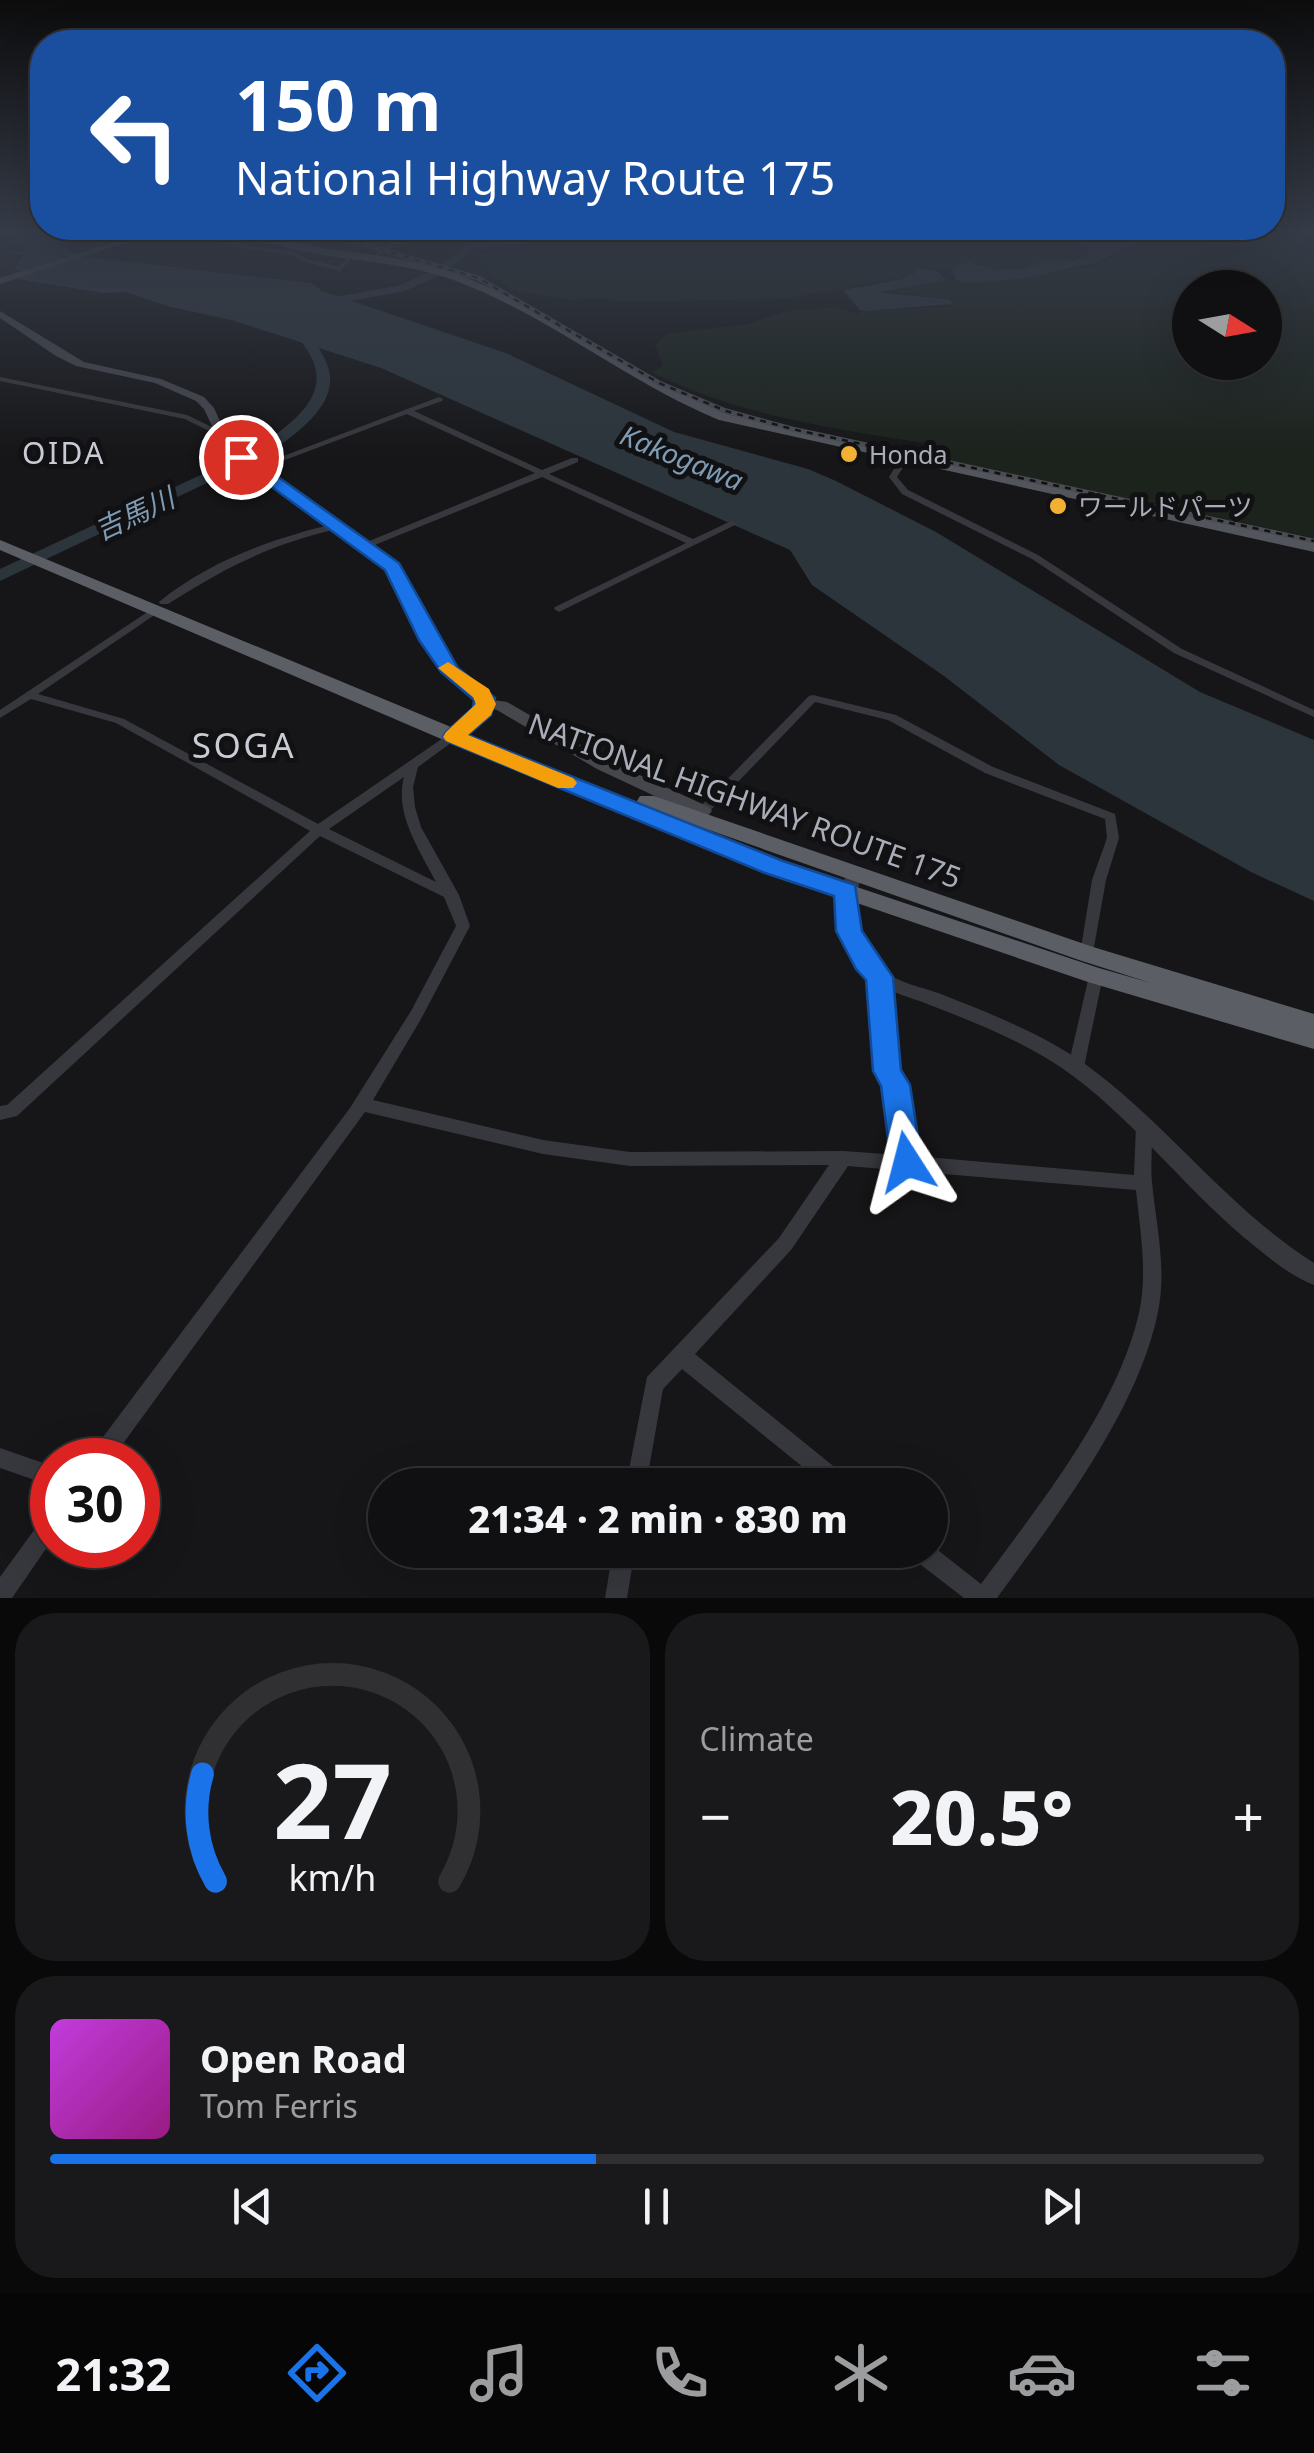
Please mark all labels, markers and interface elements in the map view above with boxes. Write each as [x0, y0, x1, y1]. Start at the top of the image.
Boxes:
text: 150 m [235, 56, 442, 152]
icon: left [70, 70, 200, 200]
text: National Highway Route 175 [235, 147, 835, 208]
north arrow [1172, 270, 1282, 380]
map controls [1172, 270, 1282, 380]
pin [199, 415, 284, 500]
water label: Kakogawa [615, 415, 749, 499]
icon: arrive [214, 430, 269, 485]
district label: OIDA [22, 432, 106, 473]
place label: Honda [869, 437, 948, 471]
marker: Honda [838, 443, 860, 465]
water label: 吉馬川 [88, 477, 183, 548]
place label: ワールドパーツ [1078, 489, 1253, 523]
marker: ワールドパーツ [1047, 495, 1069, 517]
street label: NATIONAL HIGHWAY ROUTE 175 [523, 702, 967, 898]
district label: SOGA [192, 721, 296, 768]
position arrow [855, 1110, 959, 1214]
speed limit sign: 30 [30, 1438, 160, 1568]
text: 21:34 · 2 min · 830 m [468, 1492, 848, 1544]
text: Climate [700, 1717, 814, 1760]
text: 27 [273, 1728, 392, 1869]
text: 20.5° [890, 1765, 1073, 1867]
text: − [700, 1778, 731, 1853]
text: + [1233, 1778, 1264, 1853]
text: km/h [288, 1853, 376, 1901]
text: Open Road [200, 2032, 407, 2084]
text: Tom Ferris [200, 2084, 358, 2127]
icon: previous [225, 2179, 280, 2234]
icon: pause [629, 2179, 684, 2234]
icon: next [1034, 2179, 1089, 2234]
icon: directions [282, 2338, 352, 2408]
icon: music [464, 2338, 534, 2408]
icon: phone [645, 2338, 715, 2408]
icon: climate [826, 2338, 896, 2408]
icon: car [1007, 2338, 1077, 2408]
icon: filters [1188, 2338, 1258, 2408]
text: 21:32 [56, 2343, 171, 2404]

